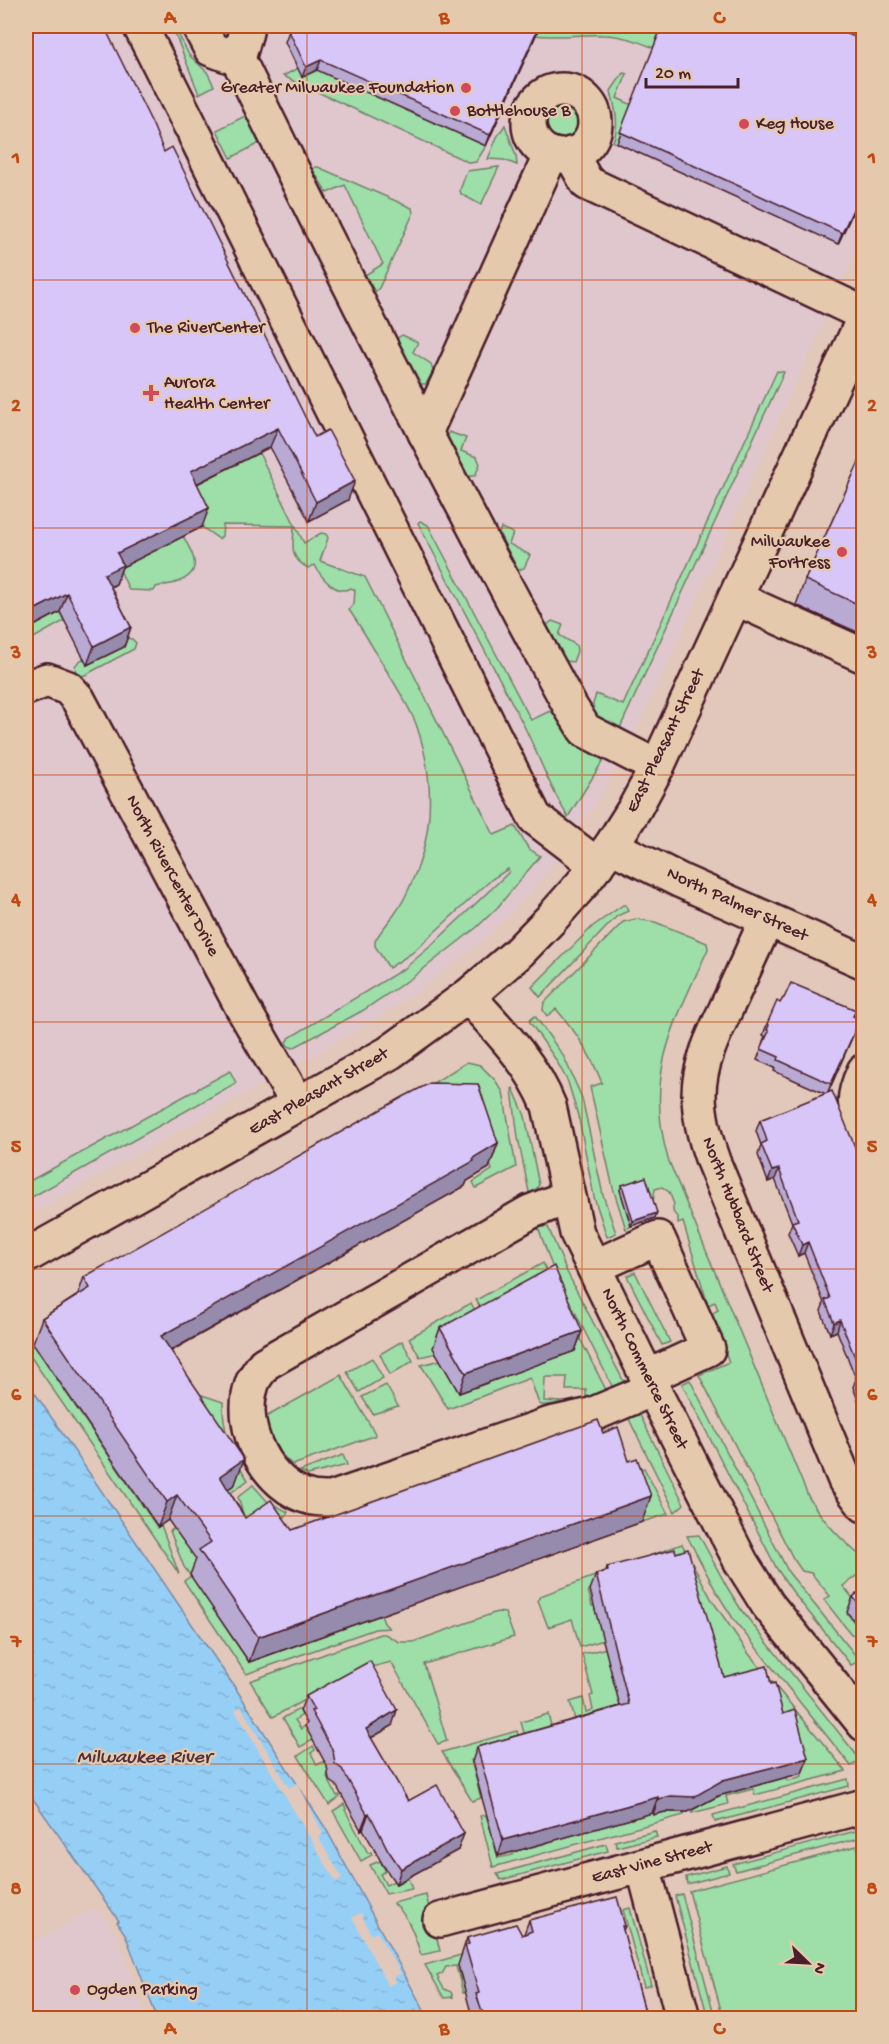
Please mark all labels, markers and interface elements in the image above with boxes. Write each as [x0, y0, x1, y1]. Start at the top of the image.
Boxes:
text: A [163, 8, 178, 31]
text: B [438, 8, 450, 31]
text: C [713, 8, 727, 31]
scale bar [646, 51, 738, 89]
text: 20 m [655, 64, 691, 85]
place label: Greater Milwaukee Foundation [221, 78, 454, 99]
marker: Greater Milwaukee Foundation [459, 81, 473, 95]
place label: Bottlehouse B [466, 101, 571, 122]
marker: Bottlehouse B [448, 104, 462, 118]
place label: Keg House [756, 114, 834, 135]
marker: Keg House [737, 117, 751, 131]
text: 1 [11, 148, 20, 171]
text: 1 [867, 148, 876, 171]
place label: The RiverCenter [146, 318, 266, 339]
marker: The RiverCenter [128, 321, 142, 335]
place label: Aurora Health Center [164, 373, 271, 415]
marker: Aurora Health Center [142, 384, 160, 402]
text: 2 [11, 396, 21, 419]
text: 2 [867, 396, 877, 419]
place label: Milwaukee Fortress [751, 532, 831, 574]
marker: Milwaukee Fortress [835, 545, 849, 559]
text: 3 [10, 643, 21, 666]
text: 3 [866, 643, 877, 666]
street label: East Pleasant Street [622, 664, 711, 816]
street label: North RiverCenter Drive [121, 792, 224, 961]
street label: North Palmer Street [663, 863, 812, 948]
text: 4 [10, 890, 21, 913]
text: 4 [866, 890, 877, 913]
street label: East Pleasant Street [246, 1043, 394, 1140]
street label: North Hubbard Street [696, 1134, 778, 1297]
text: 5 [11, 1137, 22, 1160]
text: 5 [867, 1137, 878, 1160]
street label: North Commerce Street [596, 1285, 693, 1455]
text: 6 [11, 1385, 22, 1408]
text: 6 [867, 1385, 878, 1408]
text: 7 [10, 1632, 23, 1655]
text: 7 [866, 1632, 879, 1655]
water label: Milwaukee River [77, 1747, 215, 1770]
street label: East Vine Street [590, 1836, 716, 1889]
text: 8 [11, 1879, 22, 1902]
text: 8 [867, 1879, 878, 1902]
north arrow [778, 1933, 838, 1993]
text: N [807, 1959, 829, 1977]
place label: Ogden Parking [87, 1980, 198, 2001]
marker: Ogden Parking [68, 1983, 82, 1997]
text: A [163, 2019, 178, 2042]
text: B [438, 2019, 450, 2042]
text: C [713, 2019, 727, 2042]

